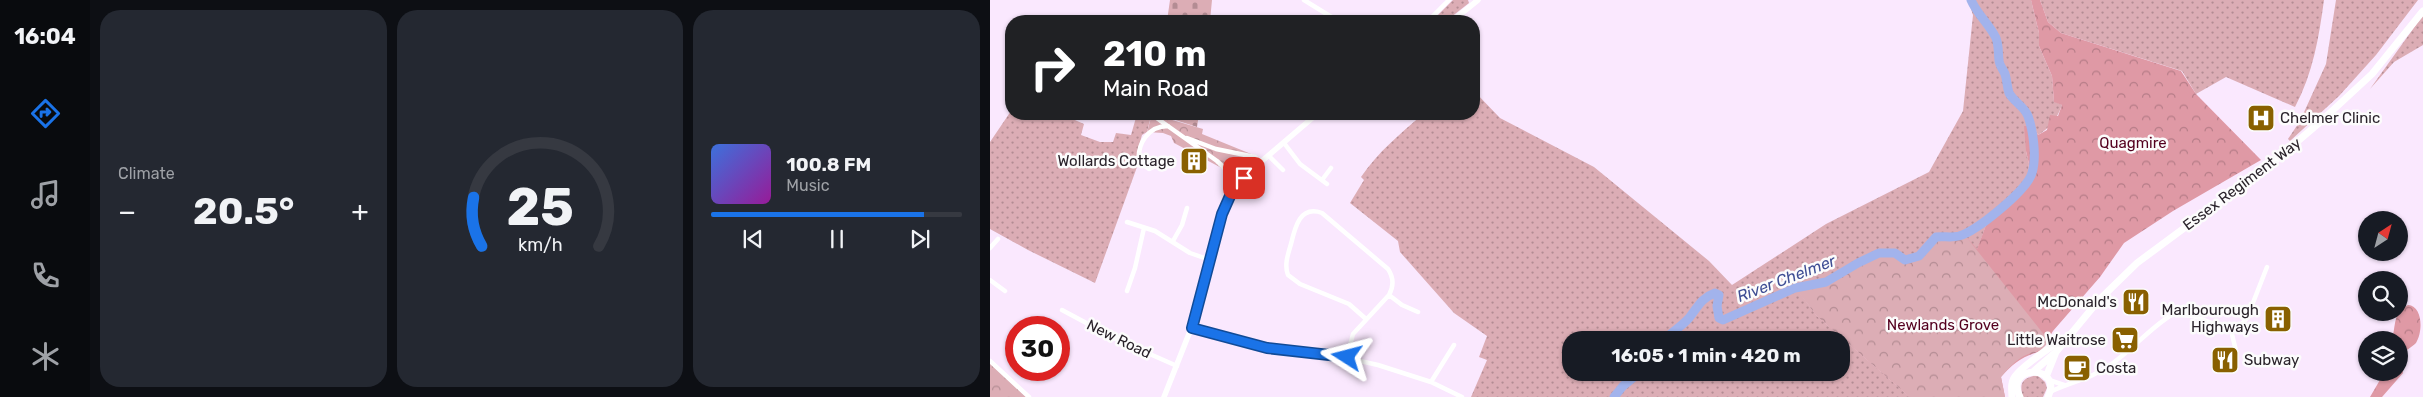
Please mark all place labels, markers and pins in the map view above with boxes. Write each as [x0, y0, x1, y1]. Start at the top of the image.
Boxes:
hospital icon: Chelmer Clinic [2246, 103, 2276, 133]
place label: Chelmer Clinic [2280, 109, 2380, 127]
building icon: Wollards Cottage [1179, 146, 1209, 176]
place label: Wollards Cottage [1057, 152, 1175, 170]
pin [1223, 157, 1265, 199]
restaurant icon: McDonald's [2121, 287, 2151, 317]
place label: McDonald's [2037, 293, 2117, 311]
place label: Marlbourough Highways [2162, 301, 2259, 336]
building icon: Marlbourough Highways [2263, 304, 2293, 334]
supermarket icon: Little Waitrose [2110, 325, 2140, 355]
place label: Little Waitrose [2007, 331, 2106, 349]
restaurant icon: Subway [2210, 345, 2240, 375]
place label: Subway [2244, 351, 2299, 369]
cafe icon: Costa [2062, 353, 2092, 383]
place label: Costa [2096, 359, 2136, 377]

